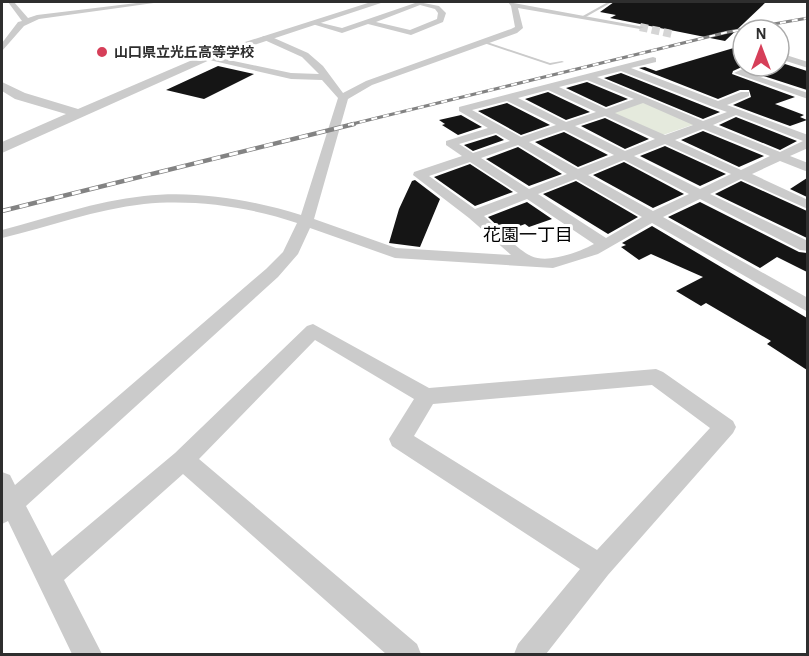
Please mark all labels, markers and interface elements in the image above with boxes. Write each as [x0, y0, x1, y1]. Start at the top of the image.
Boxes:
north arrow [731, 18, 791, 78]
text: N [755, 26, 767, 42]
place label: 山口県立光丘高等学校 [114, 44, 254, 60]
marker: 山口県立光丘高等学校 [95, 45, 109, 59]
district label: 花園一丁目 [483, 226, 573, 245]

